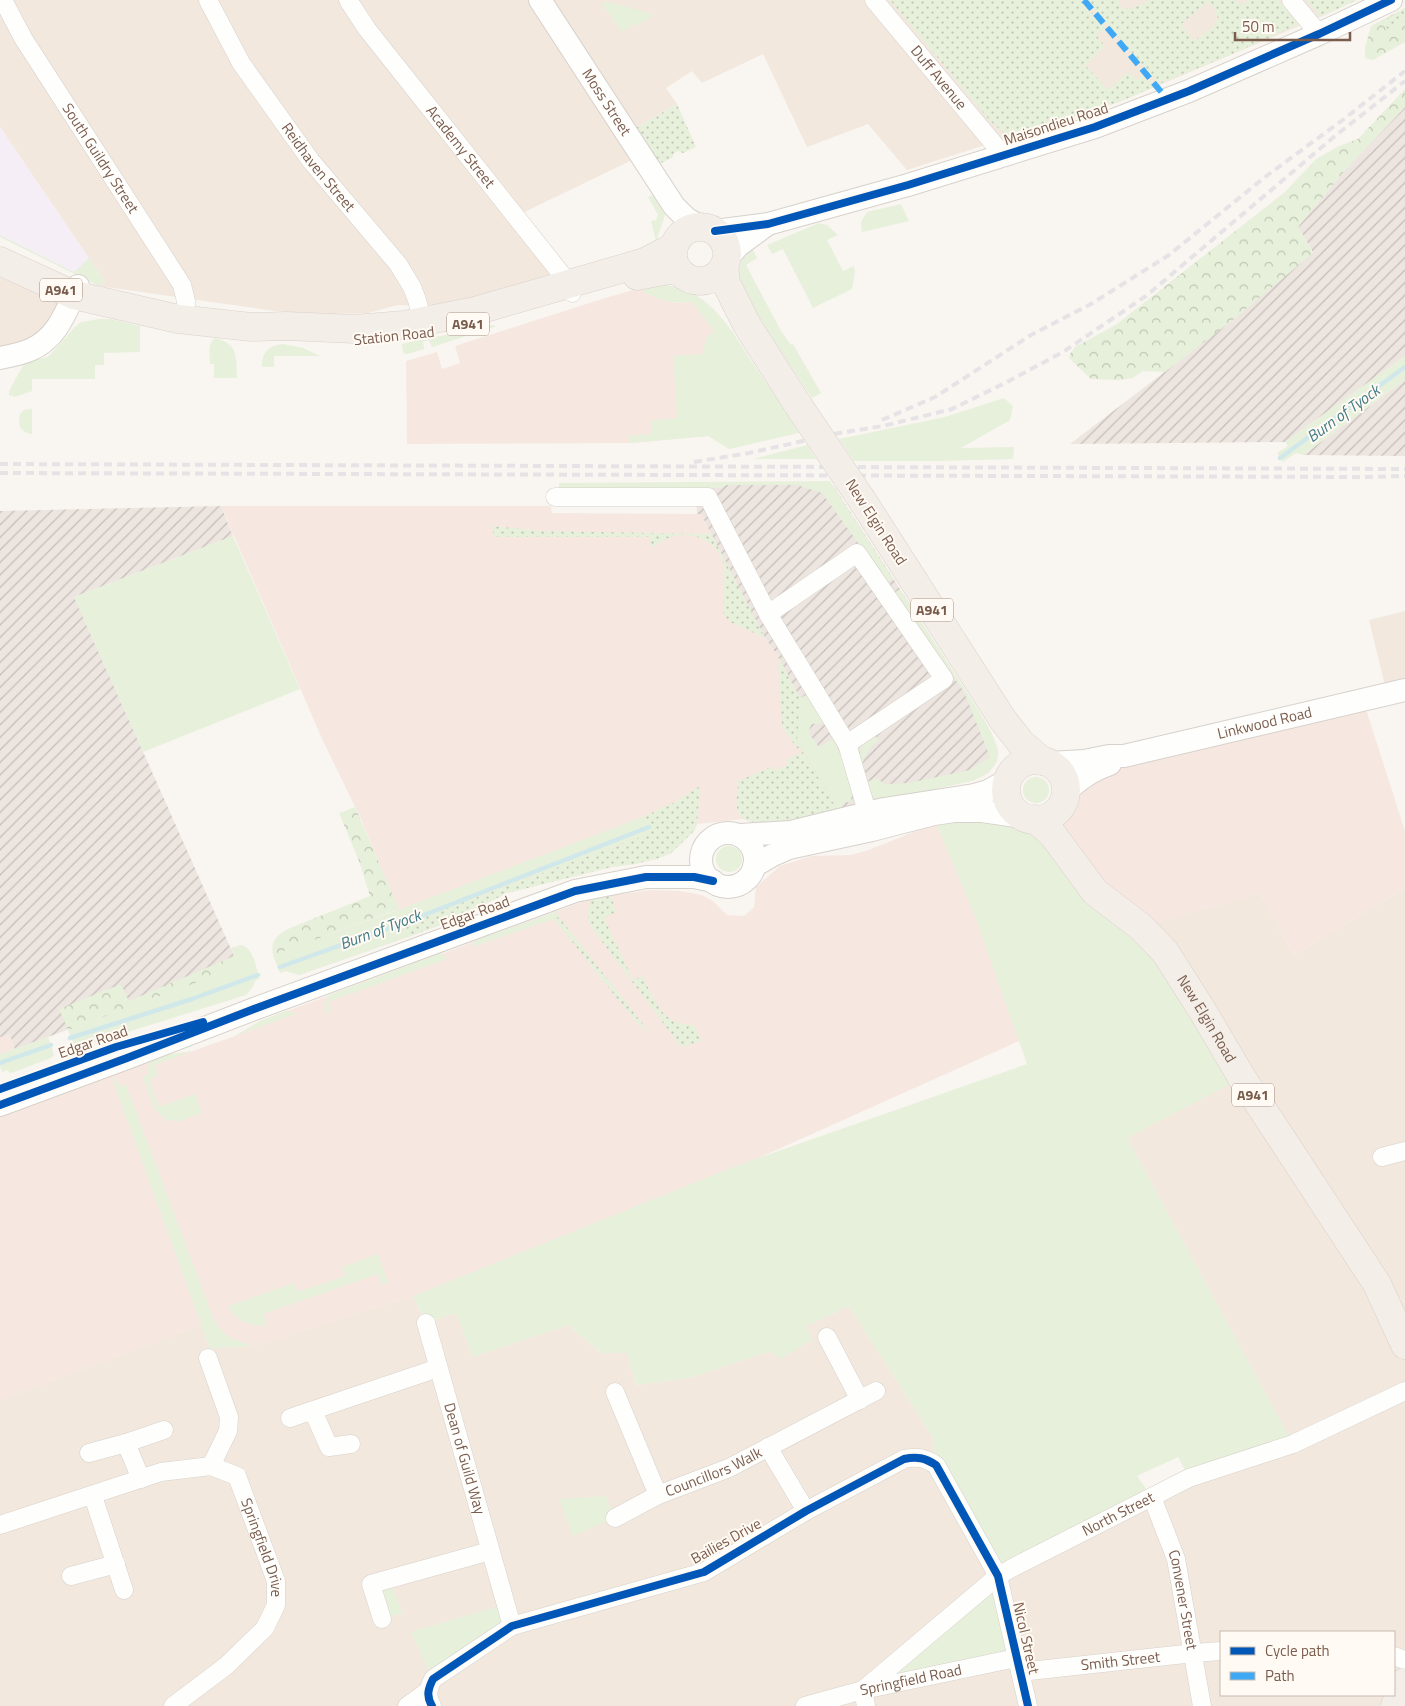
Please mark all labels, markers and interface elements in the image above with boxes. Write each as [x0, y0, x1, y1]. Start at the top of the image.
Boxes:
scale bar [1235, 10, 1350, 42]
text: 50 m [1242, 15, 1275, 38]
street label: Duff Avenue [905, 40, 973, 115]
street label: Moss Street [576, 64, 638, 141]
street label: Maisondieu Road [1001, 96, 1111, 151]
street label: South Guildry Street [57, 98, 145, 218]
street label: Academy Street [421, 100, 501, 193]
street label: Reidhaven Street [276, 118, 362, 217]
road number: A941 [40, 278, 82, 302]
road number: A941 [447, 312, 489, 336]
street label: Station Road [352, 320, 435, 351]
water label: Burn of Tyock [1301, 377, 1386, 448]
street label: New Elgin Road [840, 474, 913, 569]
road number: A941 [911, 598, 953, 622]
street label: Linkwood Road [1215, 700, 1314, 745]
street label: Edgar Road [437, 889, 513, 936]
water label: Burn of Tyock [336, 902, 426, 955]
street label: New Elgin Road [1171, 970, 1242, 1067]
street label: Edgar Road [55, 1019, 131, 1064]
road number: A941 [1232, 1084, 1274, 1106]
street label: Dean of Guild Way [438, 1400, 492, 1517]
street label: Councillors Walk [662, 1441, 766, 1502]
street label: North Street [1078, 1485, 1159, 1542]
street label: Springfield Drive [235, 1495, 288, 1597]
street label: Bailies Drive [686, 1512, 765, 1569]
street label: Convener Street [1162, 1546, 1204, 1652]
street label: Nicol Street [1007, 1600, 1046, 1677]
legend [1220, 1631, 1395, 1696]
text: Cycle path [1265, 1639, 1330, 1662]
street label: Smith Street [1080, 1645, 1162, 1676]
street label: Springfield Road [858, 1658, 964, 1701]
text: Path [1265, 1664, 1295, 1687]

